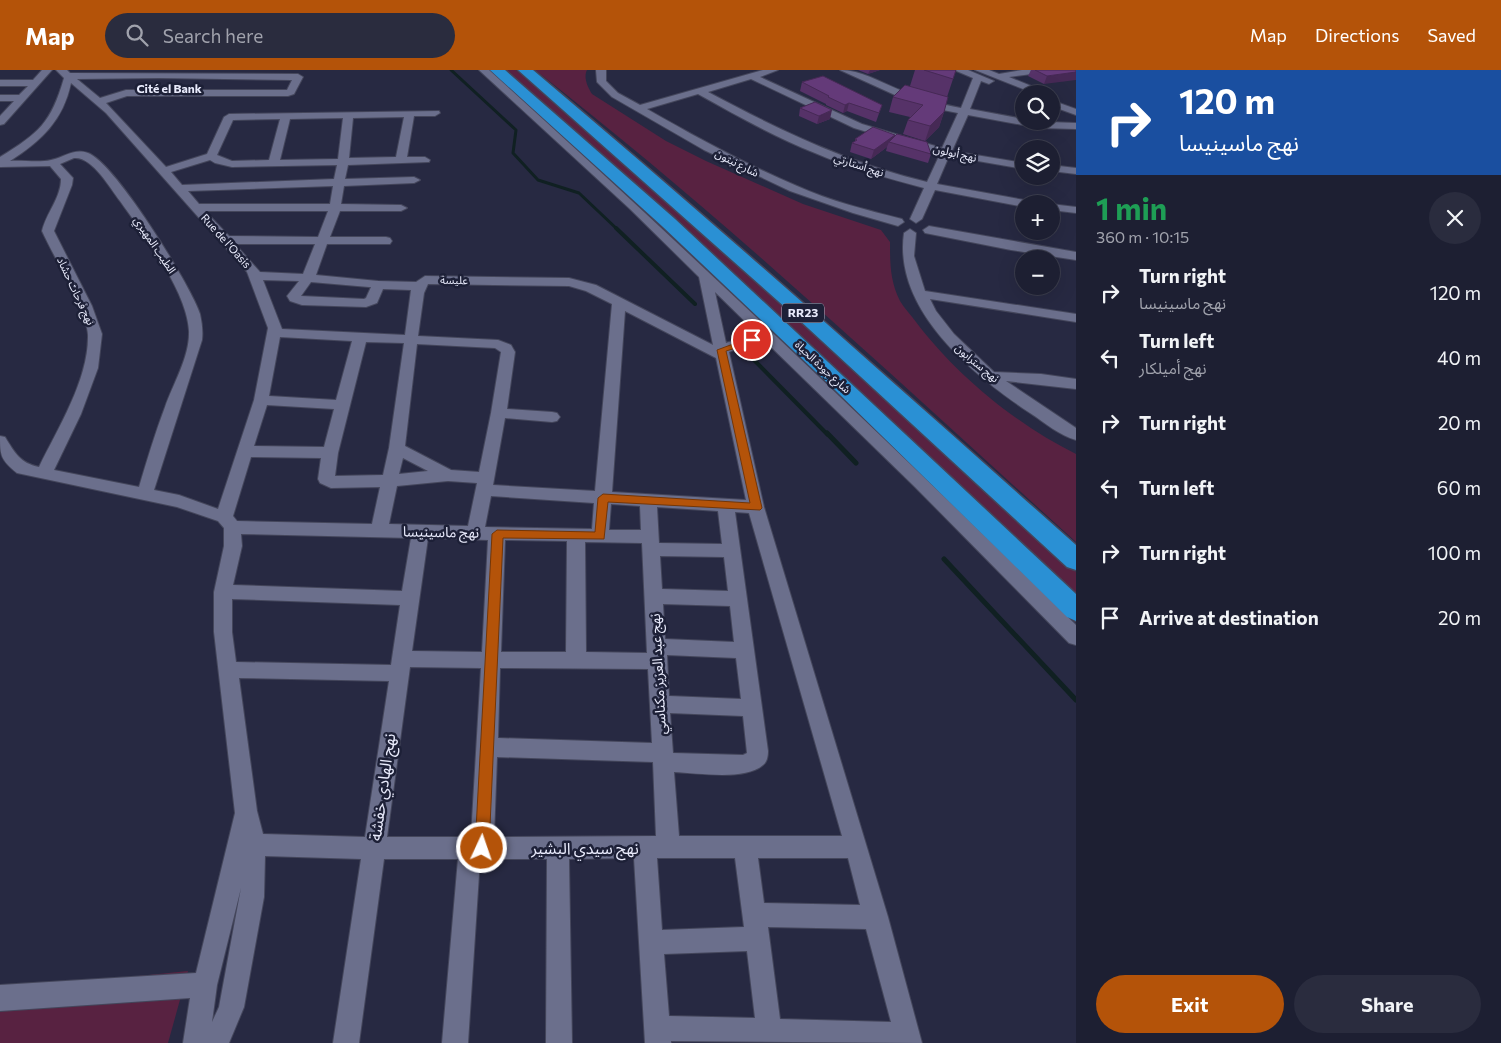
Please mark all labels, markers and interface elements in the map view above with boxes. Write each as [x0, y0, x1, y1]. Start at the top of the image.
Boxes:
search box [105, 13, 455, 58]
text: Map [25, 21, 75, 50]
icon: search [123, 21, 151, 49]
text: Search here [163, 24, 263, 47]
text: Map [1250, 24, 1287, 46]
text: Directions [1315, 24, 1399, 46]
text: Saved [1427, 24, 1476, 46]
text: 120 m [1179, 78, 1275, 121]
district label: Cité el Bank [136, 81, 202, 95]
map controls [1015, 85, 1060, 295]
button: search [1015, 85, 1060, 130]
icon: right [1096, 90, 1161, 155]
text: نهج ماسينيسا [1179, 129, 1299, 156]
button: layers [1015, 140, 1060, 185]
street label: نهج أبولون [932, 141, 978, 166]
street label: شارع نبتون [712, 146, 761, 181]
street label: نهج أستارتي [832, 150, 886, 182]
text: 1 min [1096, 189, 1167, 226]
button: close [1429, 192, 1481, 244]
button: + [1015, 195, 1060, 240]
street label: Rue de l'Oasis [199, 211, 254, 270]
street label: الطيب المهيري [129, 214, 179, 278]
text: 360 m · 10:15 [1096, 227, 1189, 246]
button: − [1015, 250, 1060, 295]
street label: نهج فرحات حشاد [53, 255, 98, 328]
text: Turn right [1139, 264, 1226, 287]
street label: عليسة [440, 273, 468, 287]
icon: right [1096, 279, 1124, 307]
text: 120 m [1430, 281, 1481, 304]
text: نهج ماسينيسا [1139, 293, 1226, 312]
road number: RR23 [782, 304, 824, 322]
pin [731, 319, 773, 361]
icon: arrive [738, 326, 766, 354]
text: Turn left [1139, 329, 1214, 352]
street label: شارع جودة الحياة [791, 338, 854, 397]
street label: نهج سترابون [952, 341, 1002, 386]
icon: left [1096, 344, 1124, 372]
text: 40 m [1437, 346, 1481, 369]
text: نهج أميلكار [1139, 358, 1206, 377]
icon: right [1096, 409, 1124, 437]
text: Turn right [1139, 411, 1226, 434]
text: 20 m [1438, 411, 1481, 434]
icon: left [1096, 474, 1124, 502]
text: Turn left [1139, 476, 1214, 499]
text: 60 m [1437, 476, 1481, 499]
street label: نهج ماسينيسا [403, 522, 480, 544]
icon: right [1096, 539, 1124, 567]
text: Turn right [1139, 541, 1226, 564]
text: 100 m [1428, 541, 1481, 564]
icon: arrive [1096, 604, 1124, 632]
text: Arrive at destination [1139, 606, 1319, 629]
text: 20 m [1438, 606, 1481, 629]
street label: نهج عبد العزيز مكناسي [646, 613, 672, 735]
street label: نهج الهادي خفشة [365, 732, 402, 842]
position arrow [455, 821, 507, 873]
street label: نهج سيدي البشير [530, 838, 639, 861]
button: Exit [1096, 975, 1284, 1033]
button: Share [1294, 975, 1481, 1033]

